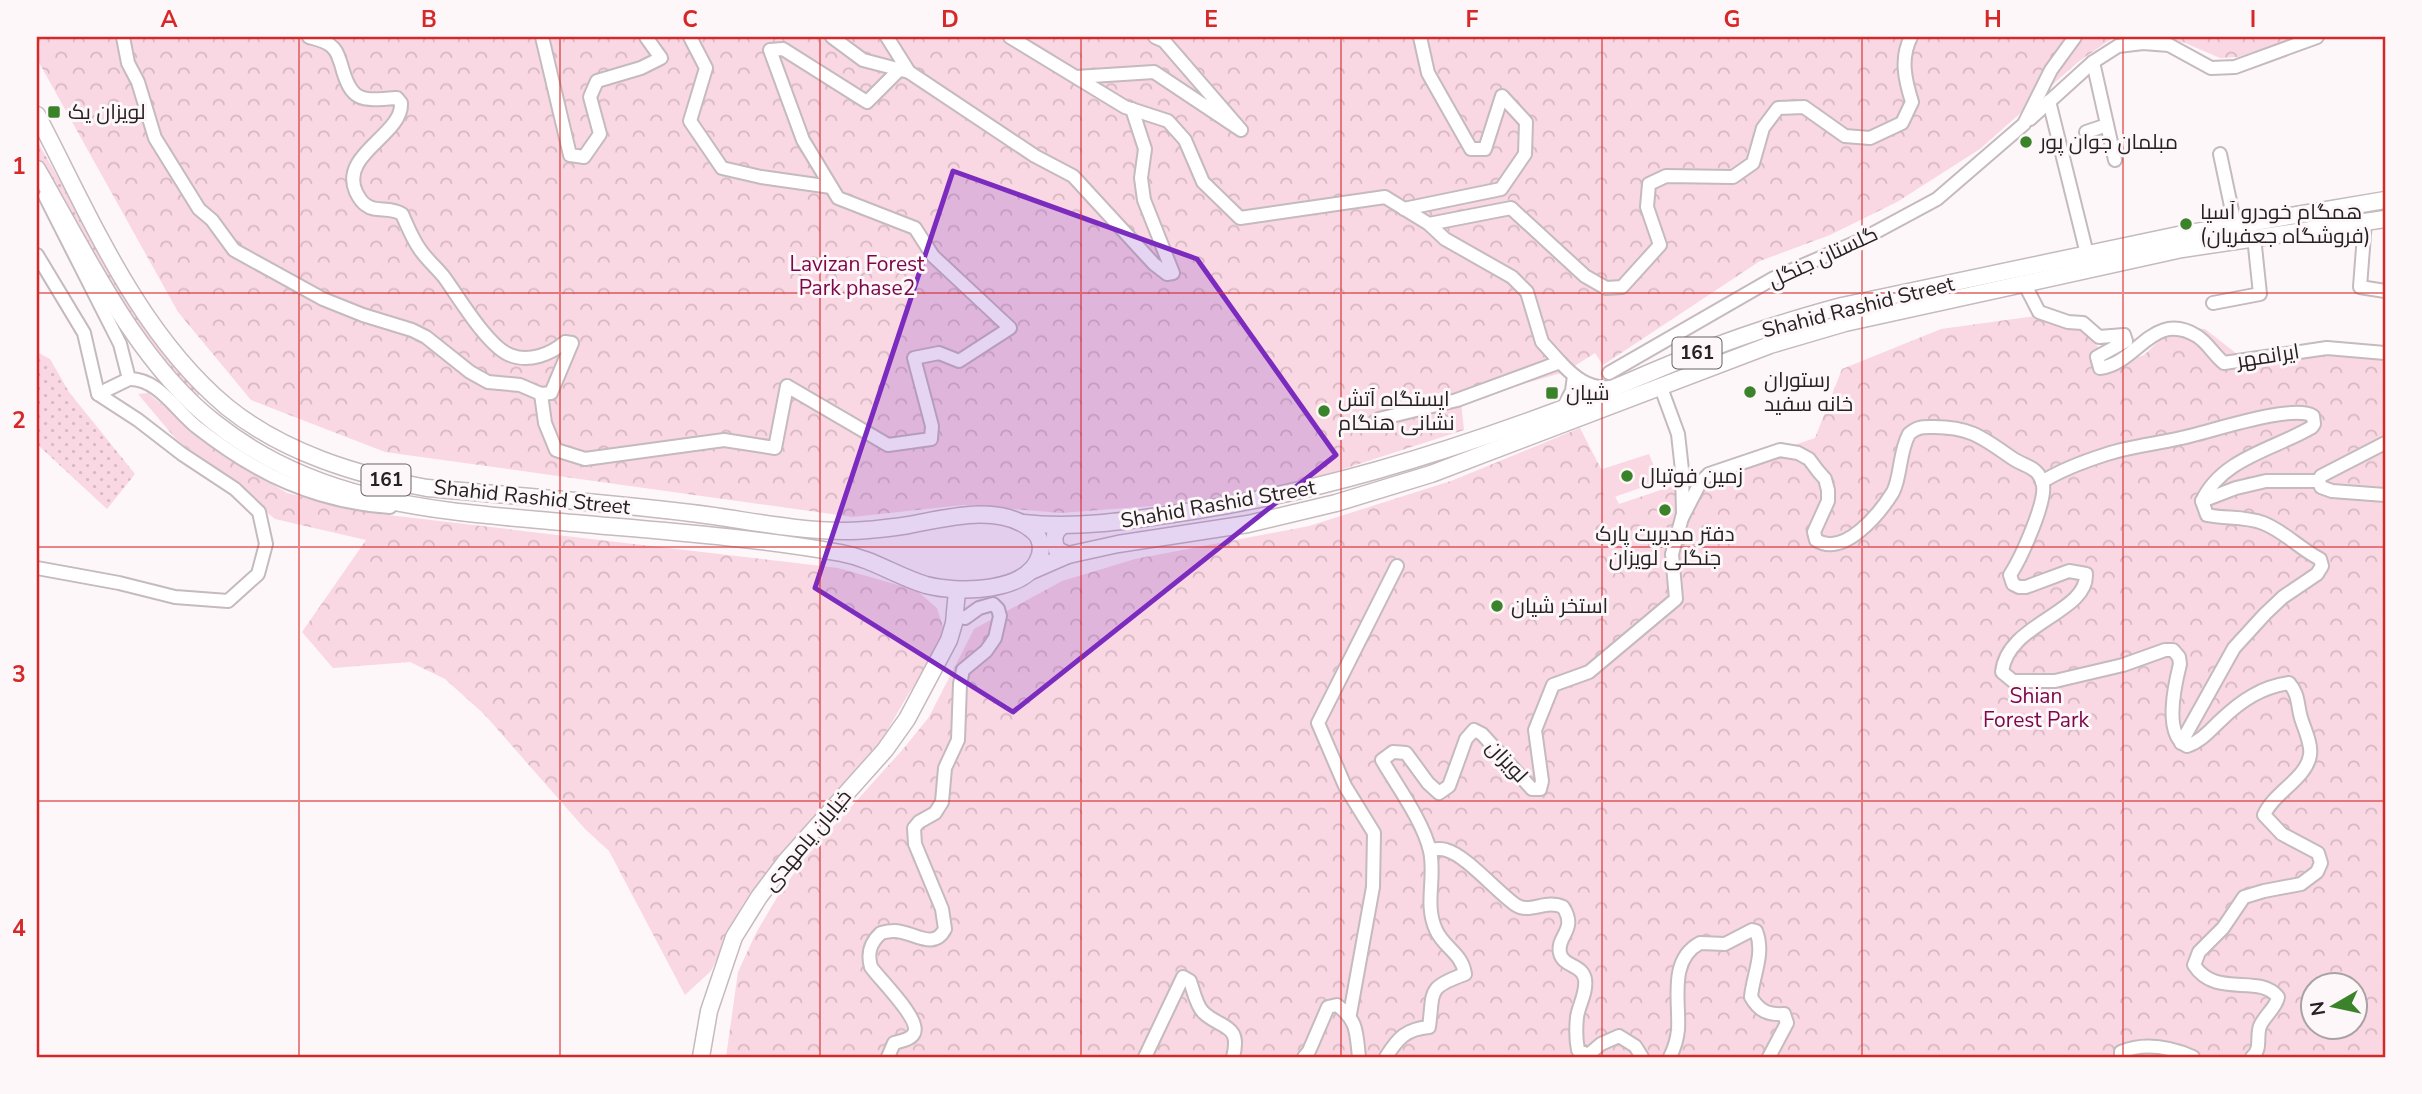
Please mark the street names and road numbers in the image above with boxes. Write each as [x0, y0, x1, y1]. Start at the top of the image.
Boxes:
street label: گلستان جنگل [1764, 219, 1882, 295]
street label: Shahid Rashid Street [1759, 269, 1958, 344]
street label: ایرانمهر [2234, 337, 2301, 375]
road number: 161 [1672, 338, 1722, 368]
road number: 161 [362, 464, 410, 495]
street label: Shahid Rashid Street [432, 473, 632, 521]
street label: Shahid Rashid Street [1118, 473, 1318, 535]
street label: لویزان [1480, 733, 1534, 789]
street label: خیابان یامهدی [756, 783, 858, 897]

